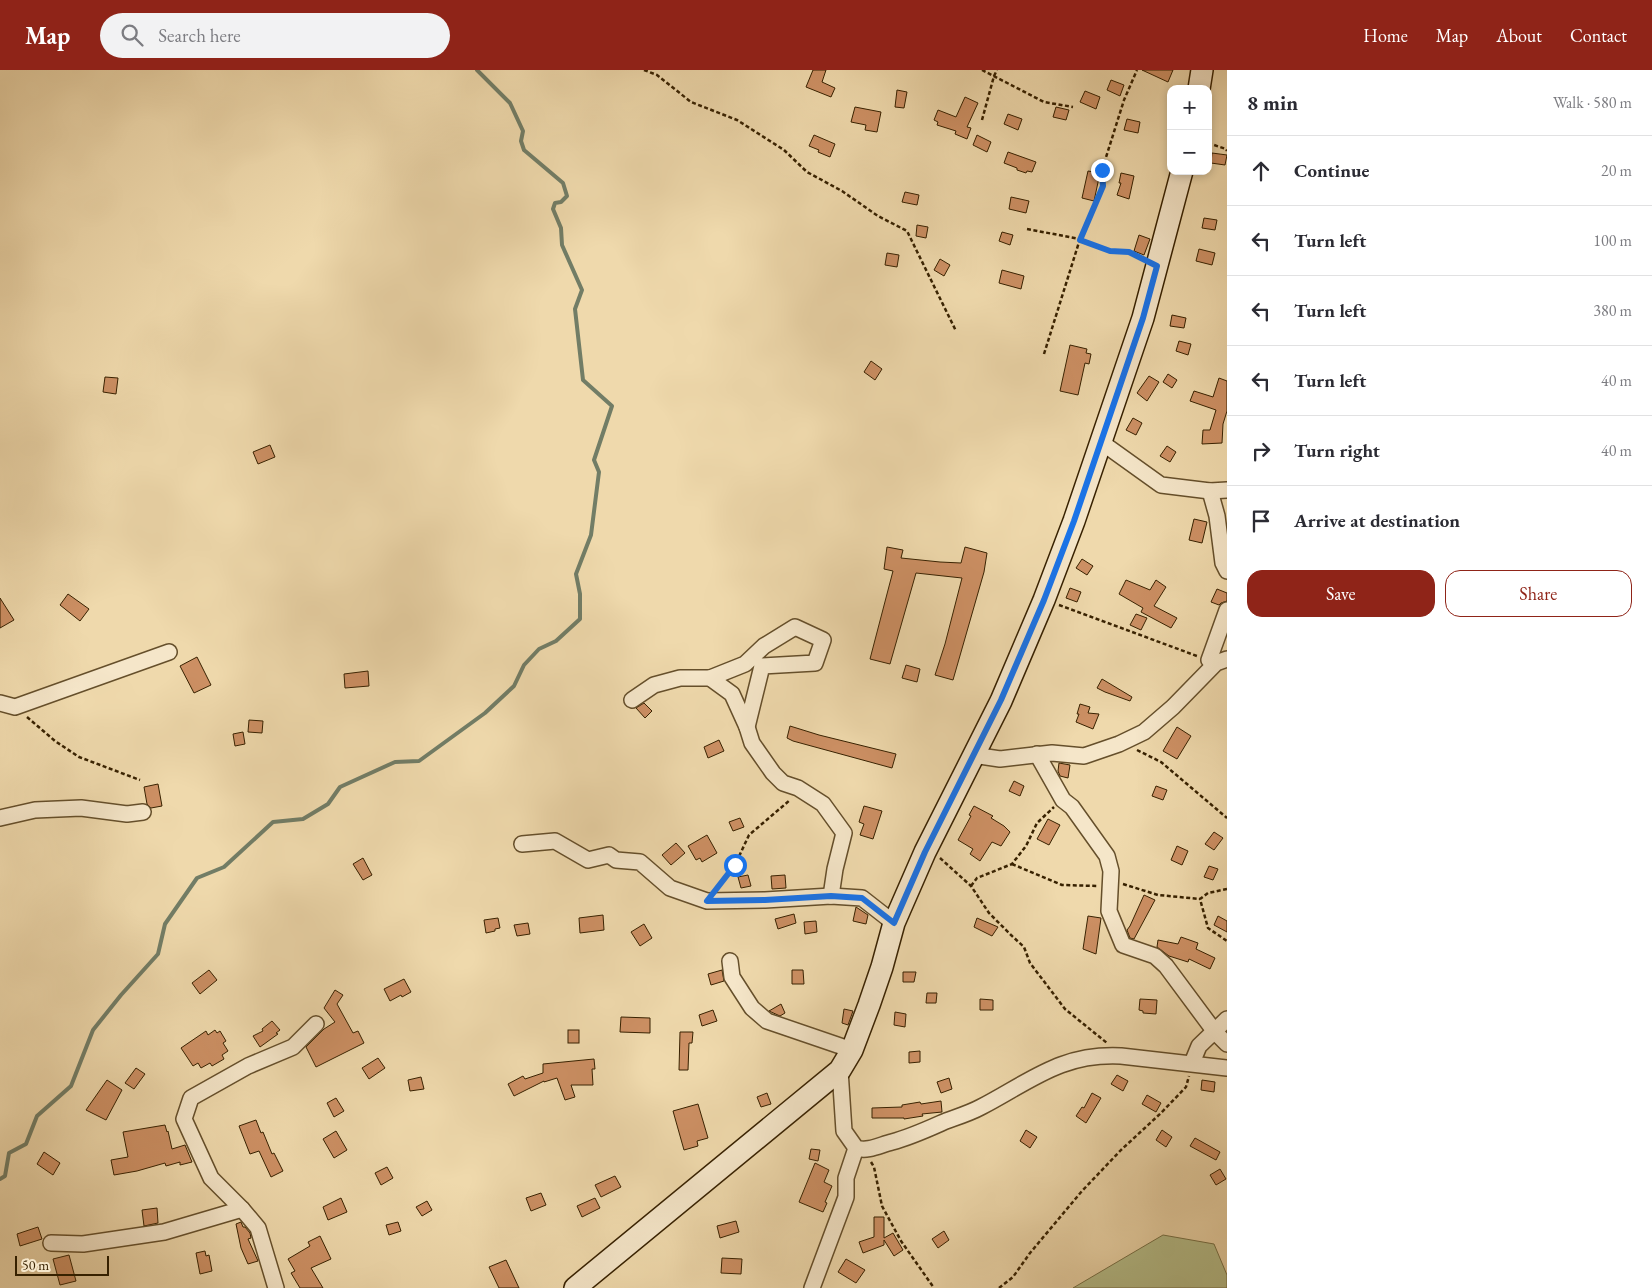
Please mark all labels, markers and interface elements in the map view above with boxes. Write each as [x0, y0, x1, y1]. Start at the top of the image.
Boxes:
search box [100, 13, 450, 58]
text: Map [25, 20, 70, 51]
icon: search [118, 21, 146, 49]
text: Search here [158, 23, 241, 48]
text: Home [1363, 24, 1408, 47]
text: Map [1436, 24, 1468, 47]
text: About [1496, 24, 1542, 47]
text: Contact [1570, 24, 1627, 47]
map controls [1167, 85, 1212, 175]
button: + [1167, 85, 1212, 130]
text: 8 min [1247, 89, 1298, 116]
text: Walk · 580 m [1553, 92, 1632, 113]
button: − [1167, 130, 1212, 175]
icon: ahead [1247, 157, 1275, 185]
text: Continue [1294, 158, 1369, 183]
route end [1091, 159, 1114, 182]
text: 20 m [1601, 160, 1632, 181]
icon: left [1247, 227, 1275, 255]
text: Turn left [1294, 228, 1366, 253]
text: 100 m [1593, 230, 1632, 251]
icon: left [1247, 297, 1275, 325]
text: Turn left [1294, 298, 1366, 323]
text: 380 m [1593, 300, 1632, 321]
icon: left [1247, 367, 1275, 395]
text: Turn left [1294, 368, 1366, 393]
text: 40 m [1601, 370, 1632, 391]
icon: right [1247, 437, 1275, 465]
text: Turn right [1294, 438, 1380, 463]
text: 40 m [1601, 440, 1632, 461]
icon: arrive [1247, 507, 1275, 535]
text: Arrive at destination [1294, 508, 1460, 533]
button: Save [1247, 570, 1435, 617]
button: Share [1445, 570, 1632, 617]
route start [724, 854, 747, 877]
scale bar [15, 1253, 109, 1276]
text: 50 m [22, 1256, 49, 1274]

